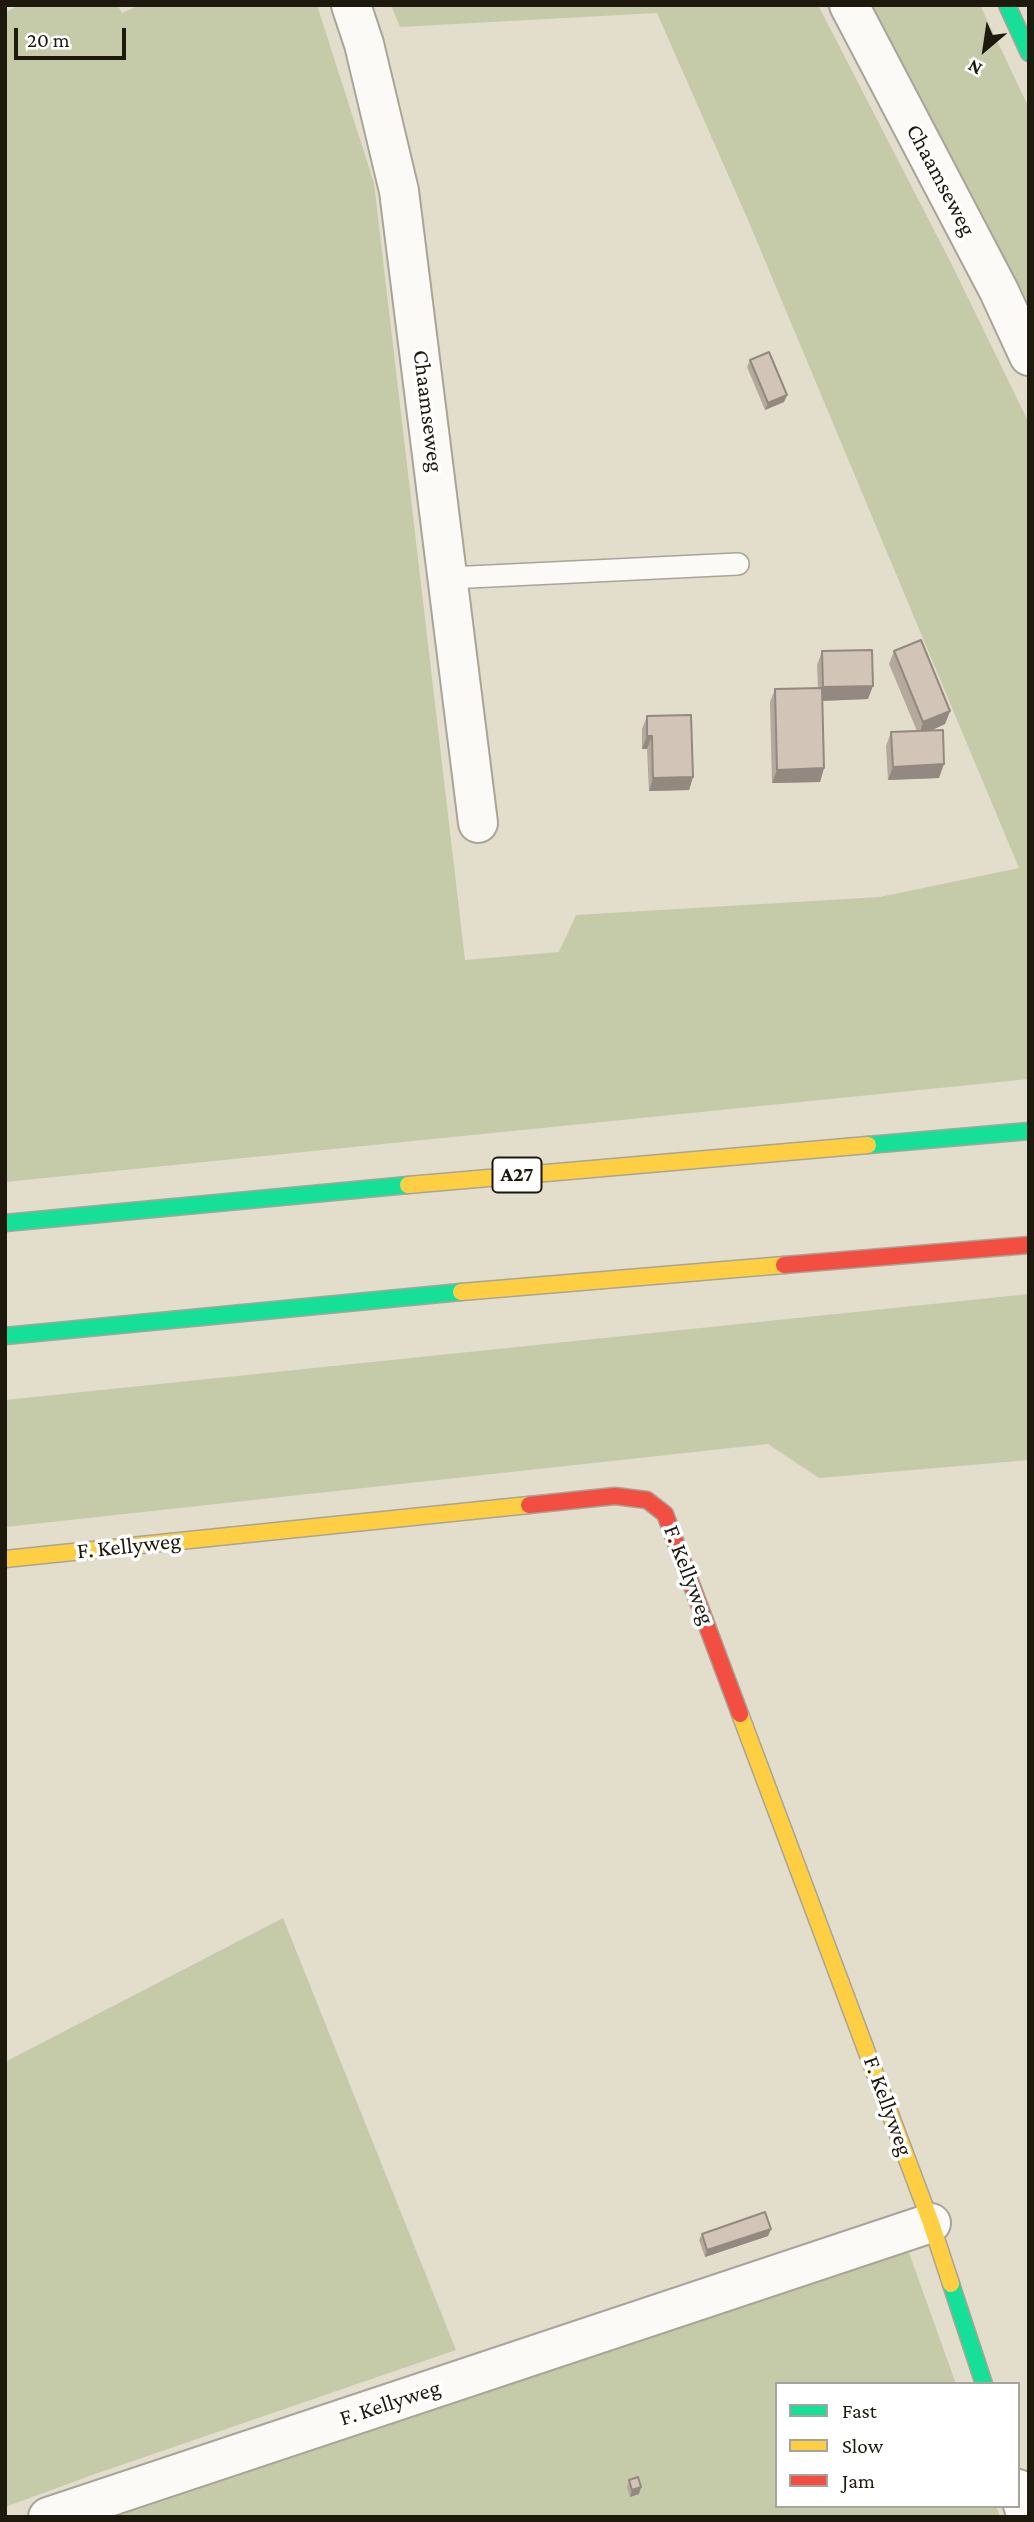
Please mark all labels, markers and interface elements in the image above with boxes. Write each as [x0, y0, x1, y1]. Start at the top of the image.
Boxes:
scale bar [18, 14, 130, 58]
north arrow [950, 14, 1020, 84]
text: 20 m [27, 28, 70, 52]
text: N [964, 55, 985, 80]
street label: Chaamseweg [900, 119, 982, 241]
street label: Chaamseweg [407, 348, 449, 474]
road number: A27 [492, 1158, 542, 1192]
street label: F. Kellyweg [657, 1521, 721, 1629]
street label: F. Kellyweg [76, 1527, 182, 1565]
street label: F. Kellyweg [857, 2052, 919, 2160]
street label: F. Kellyweg [336, 2374, 444, 2432]
legend [775, 2382, 1020, 2508]
text: Fast [842, 2399, 877, 2423]
text: Slow [842, 2434, 883, 2458]
text: Jam [842, 2469, 875, 2493]

